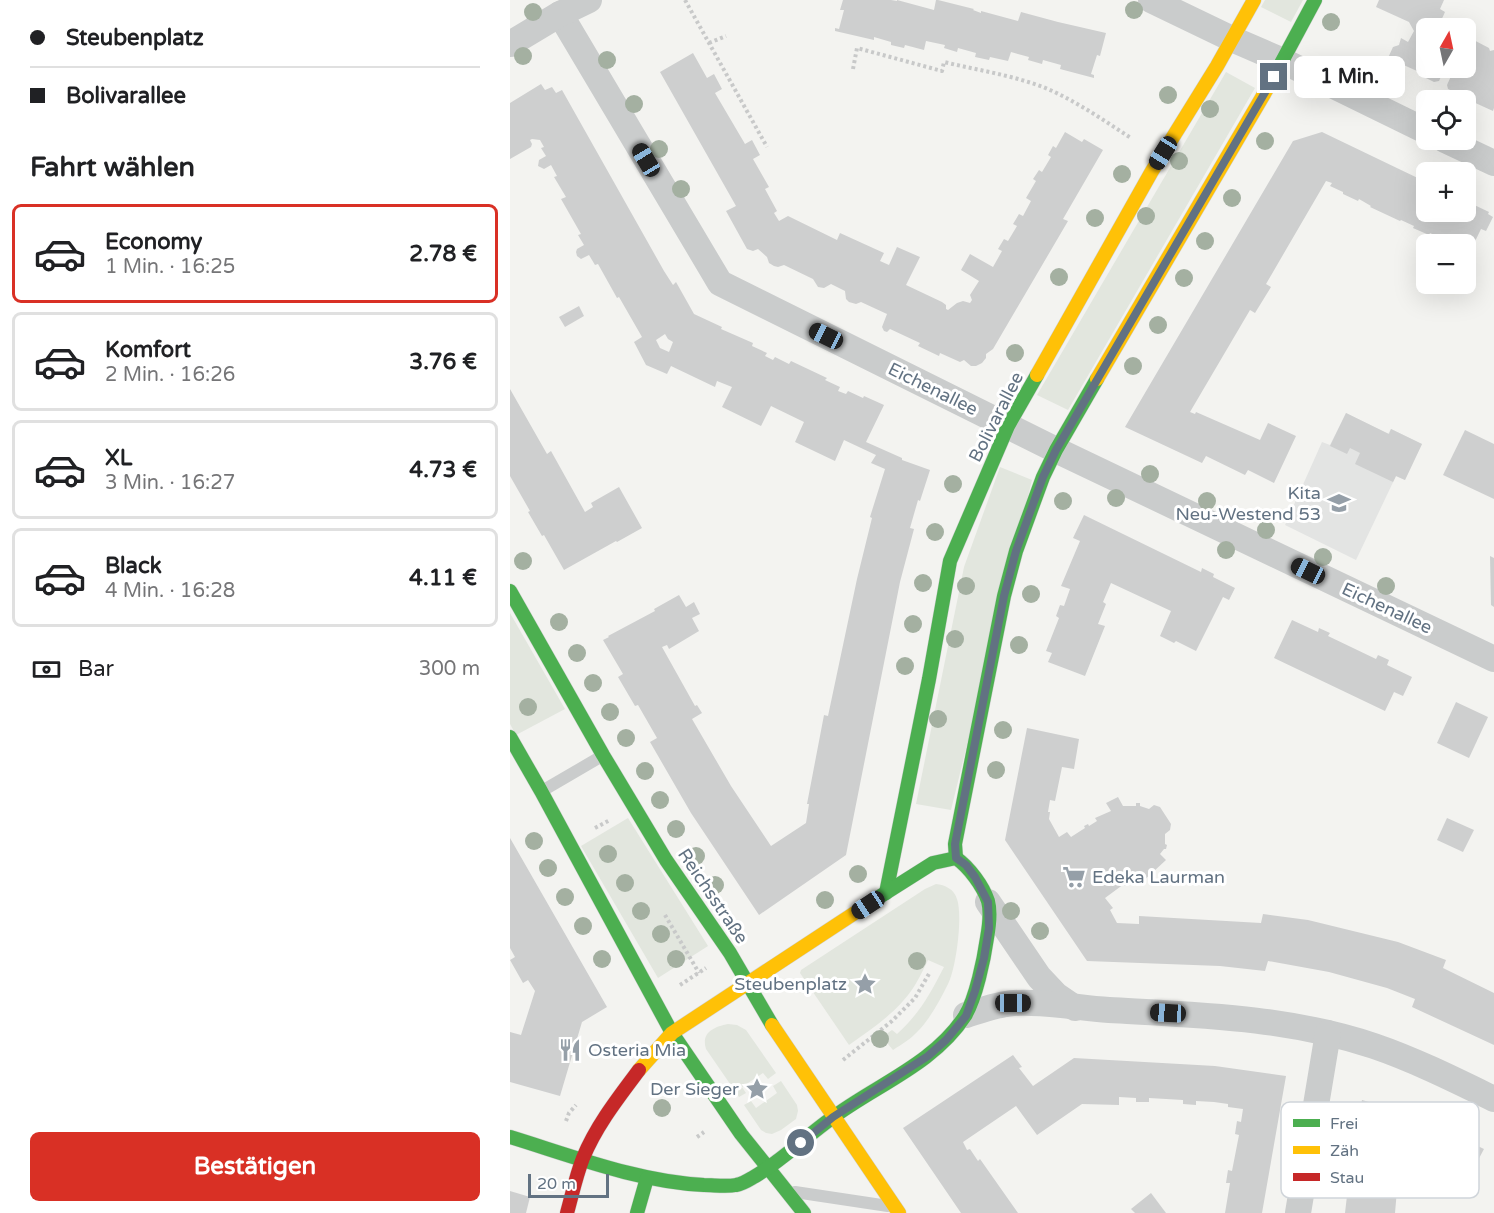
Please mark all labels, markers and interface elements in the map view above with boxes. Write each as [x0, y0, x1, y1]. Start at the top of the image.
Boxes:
north arrow [1416, 18, 1476, 78]
map controls [1416, 18, 1476, 294]
text: Steubenplatz [66, 25, 204, 51]
callout: 1 Min. [1295, 56, 1406, 98]
route end [1260, 63, 1287, 90]
text: 1 Min. [1320, 65, 1379, 89]
text: Bolivarallee [66, 83, 186, 109]
button: locate [1416, 90, 1476, 150]
car [1146, 133, 1180, 173]
car [629, 140, 663, 180]
text: Fahrt wählen [30, 151, 195, 184]
button: + [1416, 162, 1476, 222]
icon: car [33, 227, 87, 281]
text: Economy [105, 229, 202, 255]
button: − [1416, 234, 1476, 294]
text: 2.78 € [409, 241, 477, 267]
text: 1 Min. · 16:25 [105, 255, 235, 279]
car [806, 320, 846, 352]
icon: car [33, 335, 87, 389]
text: Komfort [105, 337, 191, 363]
text: 3.76 € [409, 349, 477, 375]
street label: Eichenallee [885, 358, 981, 420]
text: 2 Min. · 16:26 [105, 363, 235, 387]
street label: Bolivarallee [964, 368, 1028, 466]
icon: car [33, 443, 87, 497]
text: XL [105, 445, 132, 471]
text: 4.73 € [409, 457, 477, 483]
text: 3 Min. · 16:27 [105, 471, 235, 495]
place label: Kita Neu-Westend 53 [1176, 482, 1321, 525]
school or university icon: Kita Neu-Westend 53 [1326, 490, 1352, 516]
icon: car [33, 551, 87, 605]
text: Black [105, 553, 162, 579]
car [1288, 555, 1328, 587]
text: 4.11 € [409, 565, 477, 591]
street label: Eichenallee [1338, 578, 1436, 638]
text: 4 Min. · 16:28 [105, 579, 235, 603]
icon: cash [30, 653, 63, 686]
text: Bar [78, 656, 114, 682]
text: 300 m [419, 657, 480, 681]
street label: Reichsstraße [673, 844, 753, 948]
supermarket icon: Edeka Laurman [1061, 864, 1087, 890]
place label: Edeka Laurman [1092, 866, 1225, 888]
car [848, 888, 888, 922]
place icon: Steubenplatz [852, 971, 878, 997]
place label: Steubenplatz [734, 973, 847, 995]
car [995, 994, 1031, 1012]
car [1150, 1003, 1186, 1023]
restaurant icon: Osteria Mia [557, 1037, 583, 1063]
place label: Osteria Mia [588, 1039, 686, 1061]
place icon: Der Sieger [744, 1076, 770, 1102]
place label: Der Sieger [650, 1078, 739, 1100]
legend [1281, 1102, 1479, 1198]
text: Frei [1330, 1114, 1358, 1134]
route start [787, 1129, 814, 1156]
button: Bestätigen [30, 1132, 480, 1201]
text: Zäh [1330, 1141, 1359, 1161]
text: Stau [1330, 1168, 1364, 1188]
scale bar [528, 1171, 609, 1198]
text: 20 m [537, 1174, 576, 1194]

